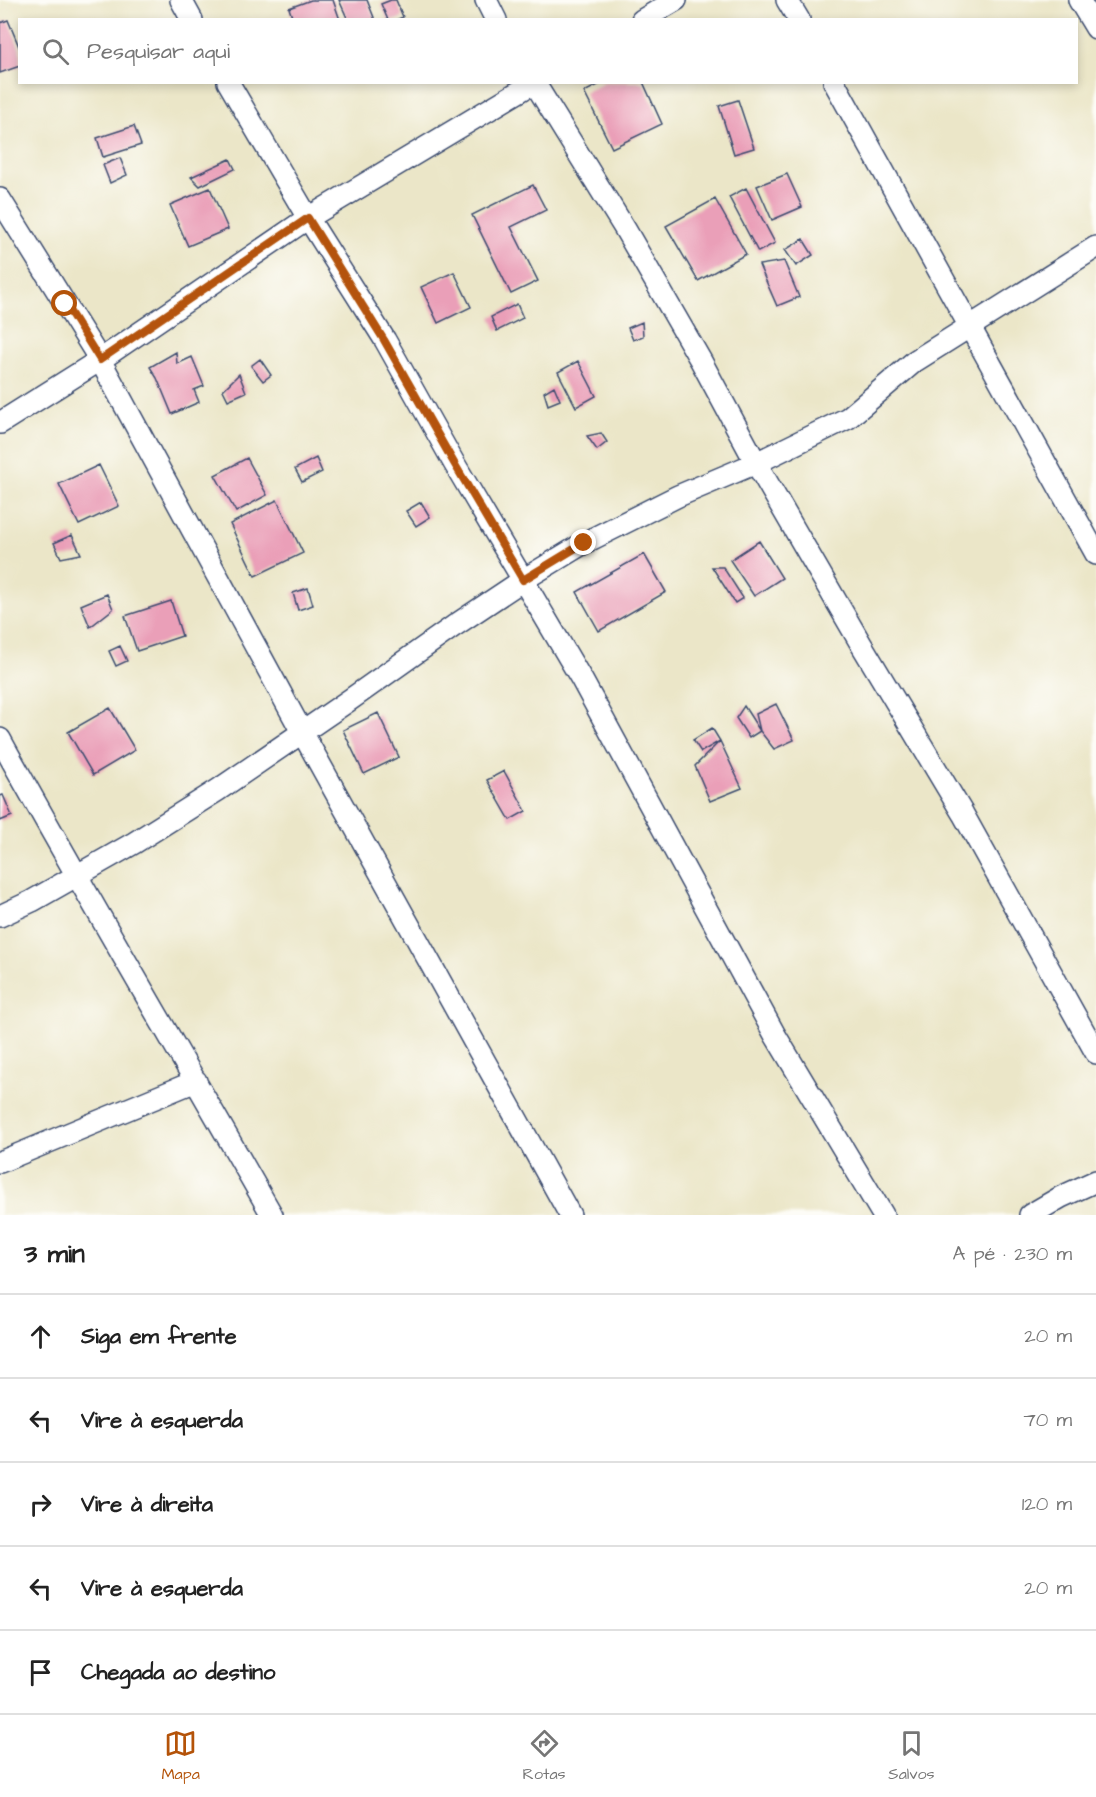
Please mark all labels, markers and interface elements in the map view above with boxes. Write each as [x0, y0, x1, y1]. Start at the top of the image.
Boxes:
search box [18, 18, 1078, 84]
icon: search [39, 35, 72, 68]
text: Pesquisar aqui [87, 36, 230, 67]
route start [51, 290, 77, 316]
route end [570, 529, 596, 555]
text: 3 min [24, 1236, 85, 1272]
text: A pé · 230 m [953, 1240, 1072, 1268]
icon: ahead [24, 1320, 57, 1353]
text: Siga em frente [81, 1321, 237, 1352]
text: 20 m [1024, 1322, 1072, 1350]
icon: left [24, 1404, 57, 1437]
text: Vire à esquerda [81, 1405, 243, 1436]
text: 70 m [1024, 1406, 1072, 1434]
icon: right [24, 1488, 57, 1521]
text: Vire à direita [81, 1489, 213, 1520]
text: 120 m [1022, 1490, 1072, 1518]
icon: left [24, 1572, 57, 1605]
text: Vire à esquerda [81, 1573, 243, 1604]
text: 20 m [1024, 1574, 1072, 1602]
icon: arrive [24, 1656, 57, 1689]
text: Chegada ao destino [81, 1657, 275, 1688]
tab: Mapa [161, 1727, 200, 1785]
tab: Rotas [523, 1727, 566, 1785]
tab: Salvos [888, 1727, 935, 1785]

